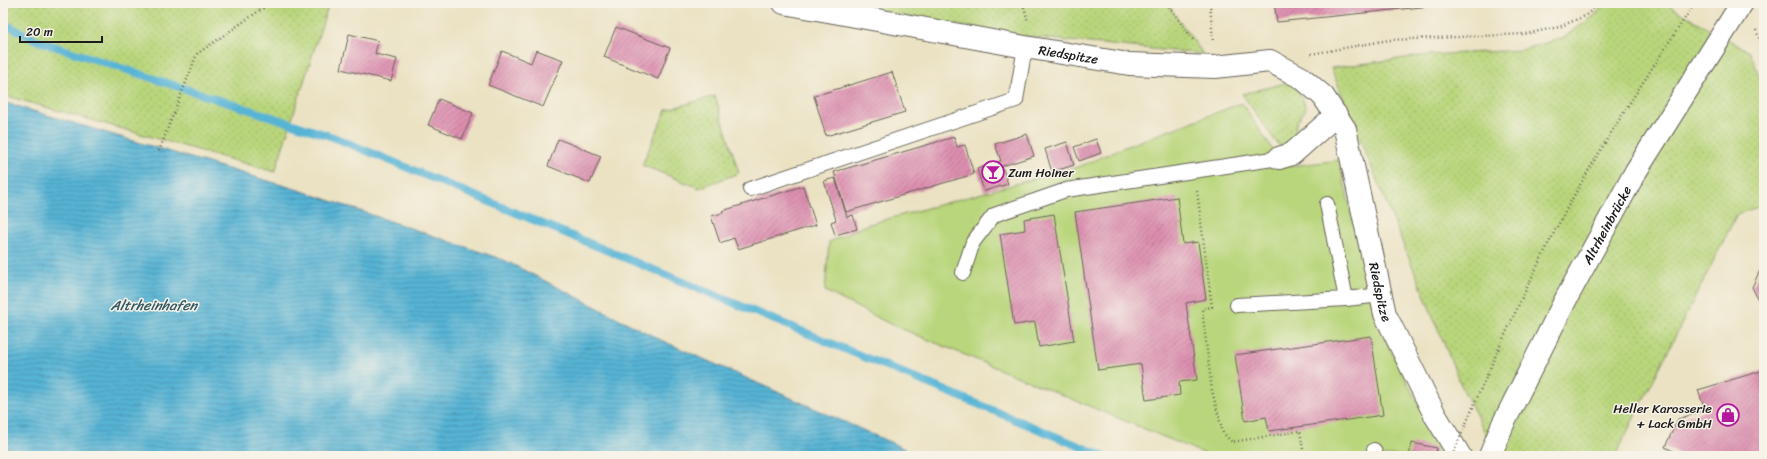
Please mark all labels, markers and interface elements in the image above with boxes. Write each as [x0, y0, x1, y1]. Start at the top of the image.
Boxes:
scale bar [20, 18, 102, 44]
text: 20 m [26, 21, 53, 43]
street label: Riedspitze [1037, 38, 1100, 71]
bar icon: Zum Hoiner [980, 159, 1006, 185]
place label: Zum Hoiner [1008, 161, 1074, 184]
street label: Altrheinbrücke [1576, 181, 1638, 270]
street label: Riedspitze [1362, 260, 1398, 326]
water label: Altrheinhafen [110, 293, 199, 318]
place label: Heller Karosserie + Lack GmbH [1613, 397, 1712, 435]
shop icon: Heller Karosserie + Lack GmbH [1715, 402, 1741, 428]

